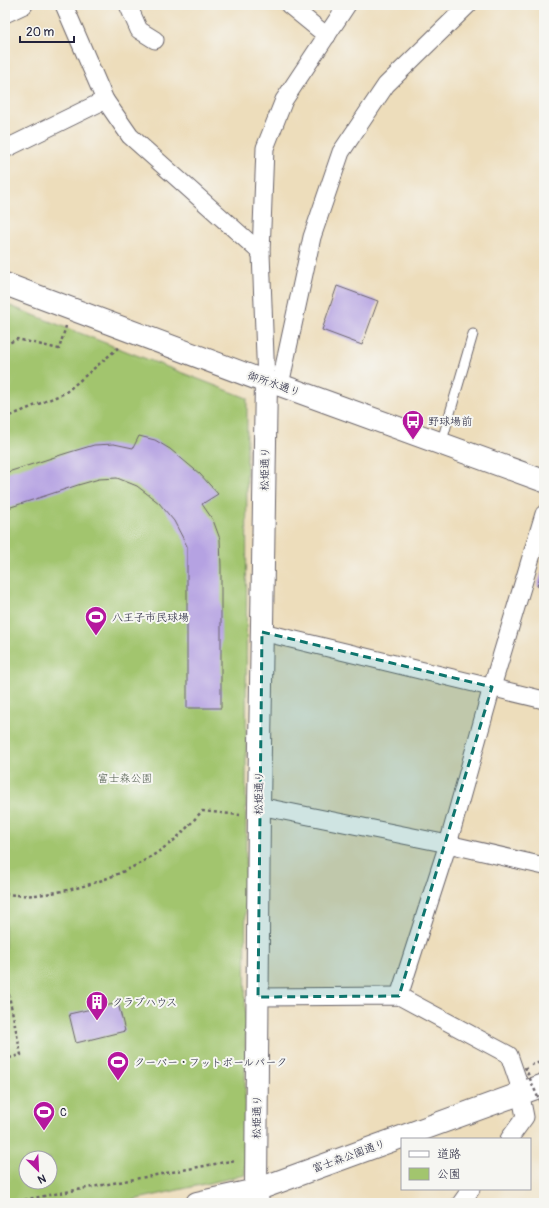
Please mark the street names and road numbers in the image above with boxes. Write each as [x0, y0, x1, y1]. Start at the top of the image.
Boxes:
street label: 御所水通り [246, 369, 302, 399]
street label: 松姫通り [258, 447, 272, 491]
street label: 松姫通り [252, 771, 266, 815]
street label: 松姫通り [250, 1095, 264, 1139]
street label: 富士森公園通り [311, 1137, 387, 1175]

